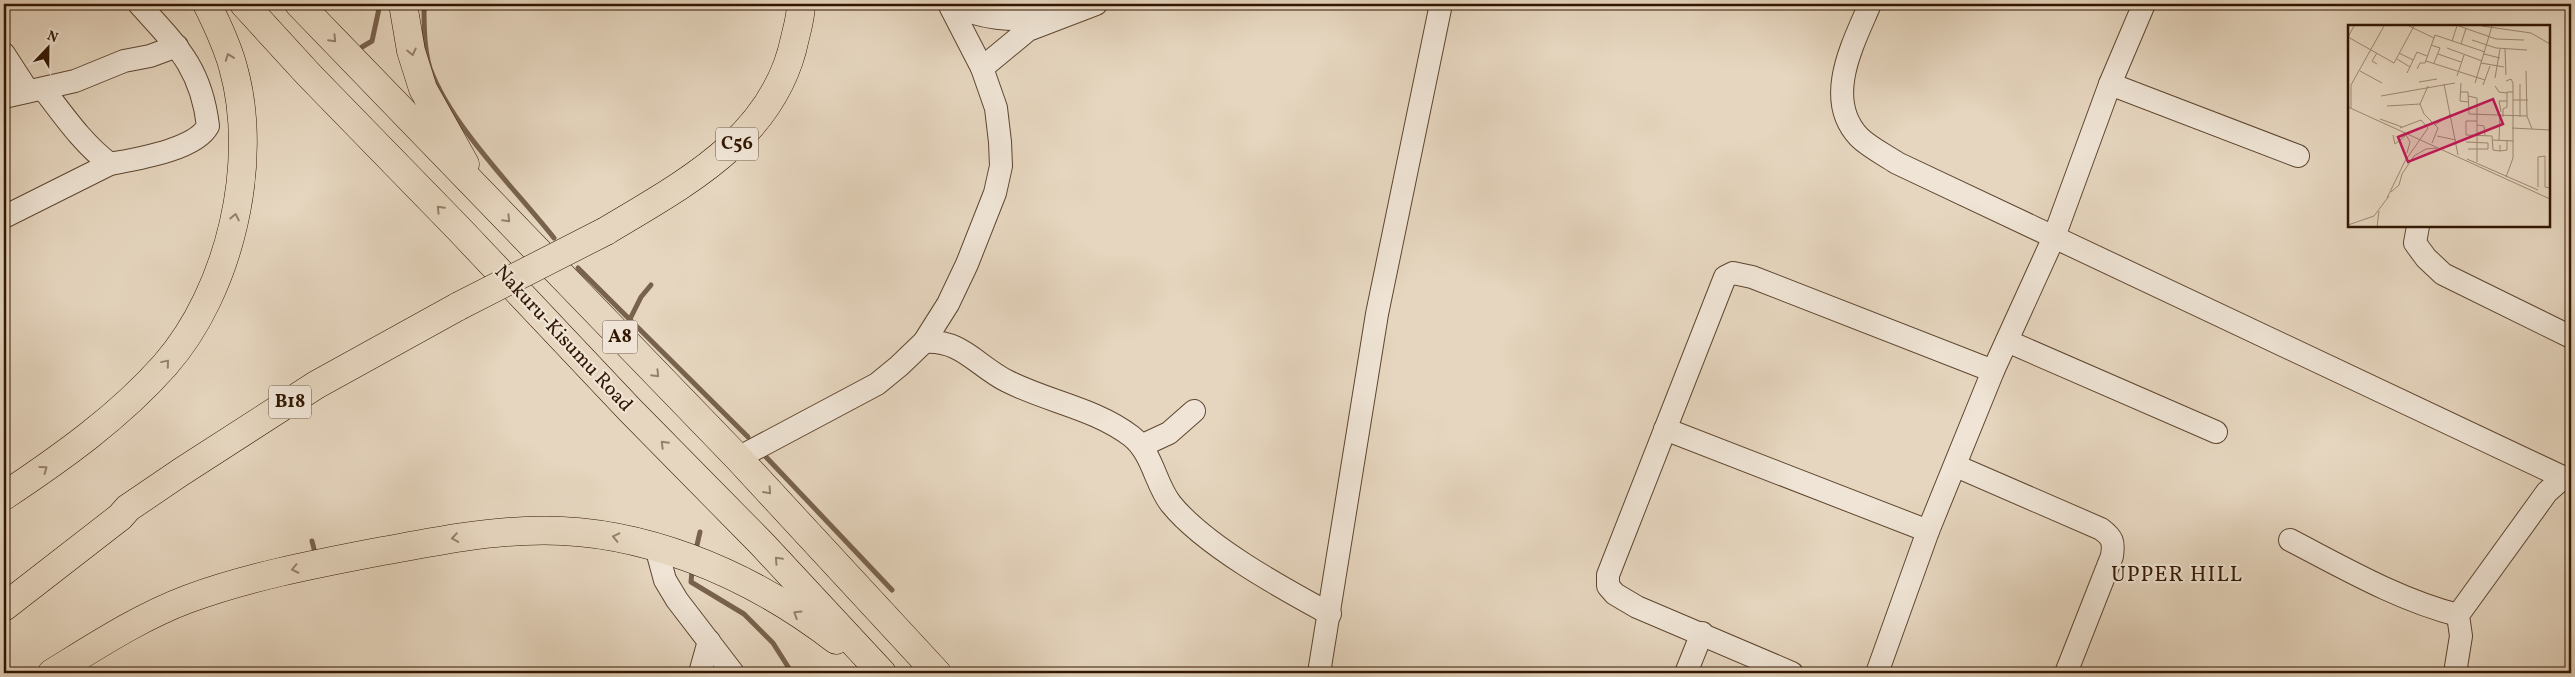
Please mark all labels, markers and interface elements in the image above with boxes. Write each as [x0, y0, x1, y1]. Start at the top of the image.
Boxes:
north arrow [22, 22, 72, 72]
inset map [2348, 25, 2550, 228]
text: N [44, 27, 61, 48]
one-way arrow [327, 33, 336, 42]
one-way arrow [406, 47, 417, 56]
one-way arrow [225, 53, 235, 61]
road number: C56 [716, 128, 758, 160]
one-way arrow [437, 206, 446, 215]
one-way arrow [229, 213, 240, 222]
one-way arrow [501, 213, 510, 222]
street label: Nakuru-Kisumu Road [487, 259, 639, 419]
road number: A8 [602, 321, 638, 354]
one-way arrow [161, 359, 170, 368]
one-way arrow [650, 368, 659, 377]
road number: B18 [269, 386, 311, 418]
one-way arrow [660, 441, 669, 450]
one-way arrow [38, 466, 48, 475]
one-way arrow [762, 485, 771, 494]
one-way arrow [450, 532, 458, 543]
one-way arrow [612, 532, 621, 543]
one-way arrow [774, 557, 783, 566]
district label: UPPER HILL [2111, 560, 2243, 591]
one-way arrow [291, 563, 300, 573]
one-way arrow [793, 610, 802, 620]

